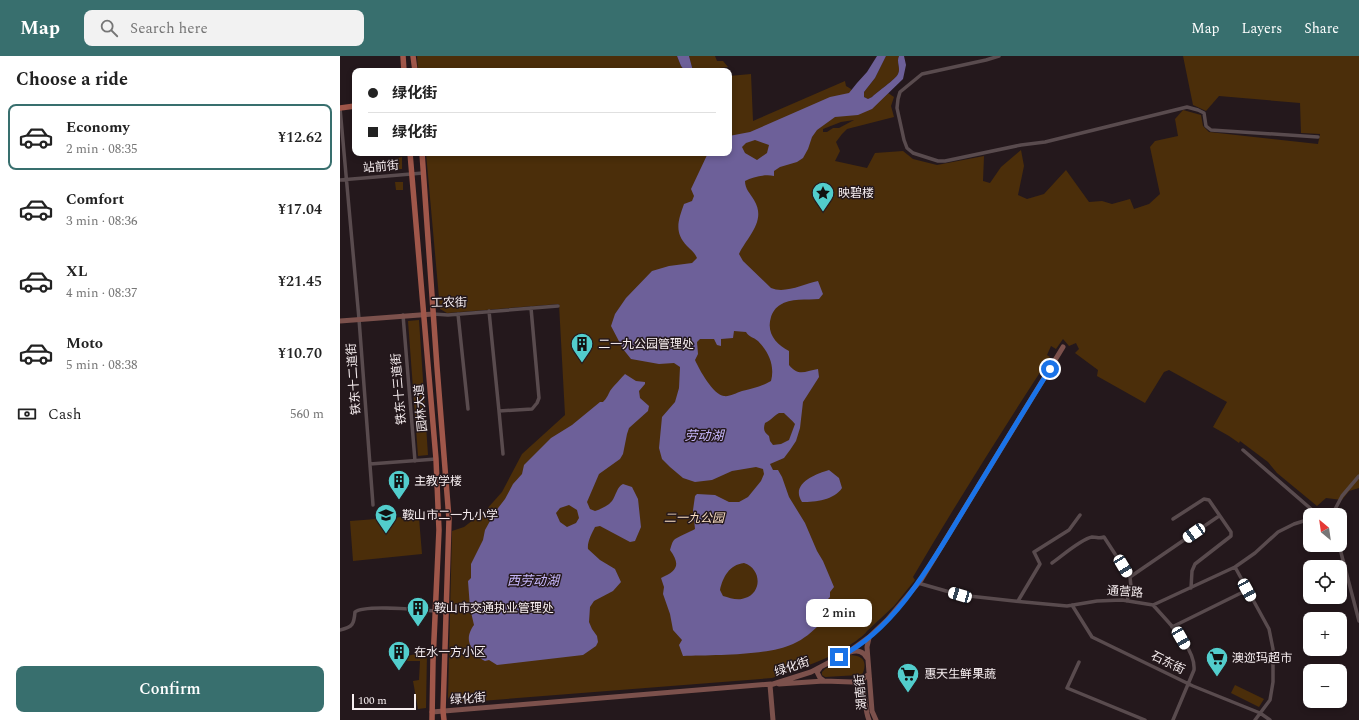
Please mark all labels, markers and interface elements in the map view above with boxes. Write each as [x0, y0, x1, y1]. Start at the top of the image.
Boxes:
search box [84, 10, 364, 46]
text: Map [20, 14, 60, 43]
icon: search [98, 17, 120, 39]
text: Search here [130, 17, 208, 40]
text: Map [1191, 18, 1220, 39]
text: Layers [1242, 18, 1282, 39]
text: Share [1304, 18, 1339, 39]
text: Choose a ride [16, 66, 128, 93]
text: 绿化街 [392, 82, 437, 105]
text: Economy [66, 116, 130, 139]
icon: car [18, 119, 54, 155]
text: 绿化街 [392, 121, 437, 144]
text: ¥12.62 [278, 126, 322, 149]
text: 2 min · 08:35 [66, 139, 138, 159]
street label: 站前街 [362, 156, 400, 178]
place icon: 映碧楼 [810, 180, 836, 213]
place label: 映碧楼 [838, 184, 874, 203]
text: Comfort [66, 188, 124, 211]
icon: car [18, 191, 54, 227]
text: ¥17.04 [278, 198, 322, 221]
text: 3 min · 08:36 [66, 211, 138, 231]
text: XL [66, 260, 87, 283]
icon: car [18, 263, 54, 299]
text: ¥21.45 [278, 270, 322, 293]
text: 4 min · 08:37 [66, 283, 138, 303]
street label: 工农街 [431, 293, 467, 313]
building icon: 二一九公园管理处 [569, 331, 595, 364]
text: Moto [66, 332, 103, 355]
icon: car [18, 335, 54, 371]
place label: 二一九公园管理处 [598, 335, 694, 354]
text: ¥10.70 [278, 342, 322, 365]
street label: 铁东十二道街 [342, 342, 366, 416]
street label: 铁东十三道街 [386, 352, 412, 426]
text: 5 min · 08:38 [66, 355, 138, 375]
route start [1041, 360, 1059, 378]
street label: 园林大道 [409, 383, 433, 433]
icon: cash [16, 403, 38, 425]
text: Cash [48, 403, 81, 426]
text: 560 m [290, 404, 324, 424]
water label: 劳动湖 [684, 426, 725, 446]
building icon: 主教学楼 [386, 468, 412, 501]
place label: 主教学楼 [414, 472, 462, 491]
school or university icon: 鞍山市二一九小学 [373, 502, 399, 535]
place label: 鞍山市二一九小学 [402, 506, 498, 525]
north arrow [1303, 508, 1347, 552]
map controls [1303, 508, 1347, 708]
park label: 二一九公园 [664, 509, 726, 528]
car [1181, 521, 1207, 545]
car [1112, 553, 1134, 579]
button: locate [1303, 560, 1347, 604]
water label: 西劳动湖 [507, 571, 561, 591]
car [1236, 577, 1258, 603]
street label: 通营路 [1106, 581, 1144, 603]
car [947, 586, 973, 604]
building icon: 鞍山市交通执业管理处 [405, 595, 431, 628]
place label: 鞍山市交通执业管理处 [434, 599, 554, 618]
callout: 2 min [806, 599, 872, 627]
text: 2 min [822, 603, 856, 623]
button: + [1303, 612, 1347, 656]
car [1170, 625, 1192, 651]
building icon: 在水一方小区 [386, 639, 412, 672]
place label: 在水一方小区 [414, 643, 486, 662]
supermarket icon: 澳迩玛超市 [1204, 645, 1230, 678]
street label: 石东街 [1148, 647, 1188, 679]
route end [830, 648, 848, 666]
place label: 澳迩玛超市 [1232, 649, 1292, 668]
street label: 绿化街 [772, 652, 812, 682]
supermarket icon: 惠天生鲜果蔬 [895, 661, 921, 694]
button: − [1303, 664, 1347, 708]
place label: 惠天生鲜果蔬 [924, 665, 996, 684]
button: Confirm [16, 666, 324, 712]
street label: 湖南街 [850, 673, 872, 711]
street label: 绿化街 [449, 688, 487, 710]
scale bar [352, 692, 416, 711]
text: 100 m [358, 692, 387, 709]

